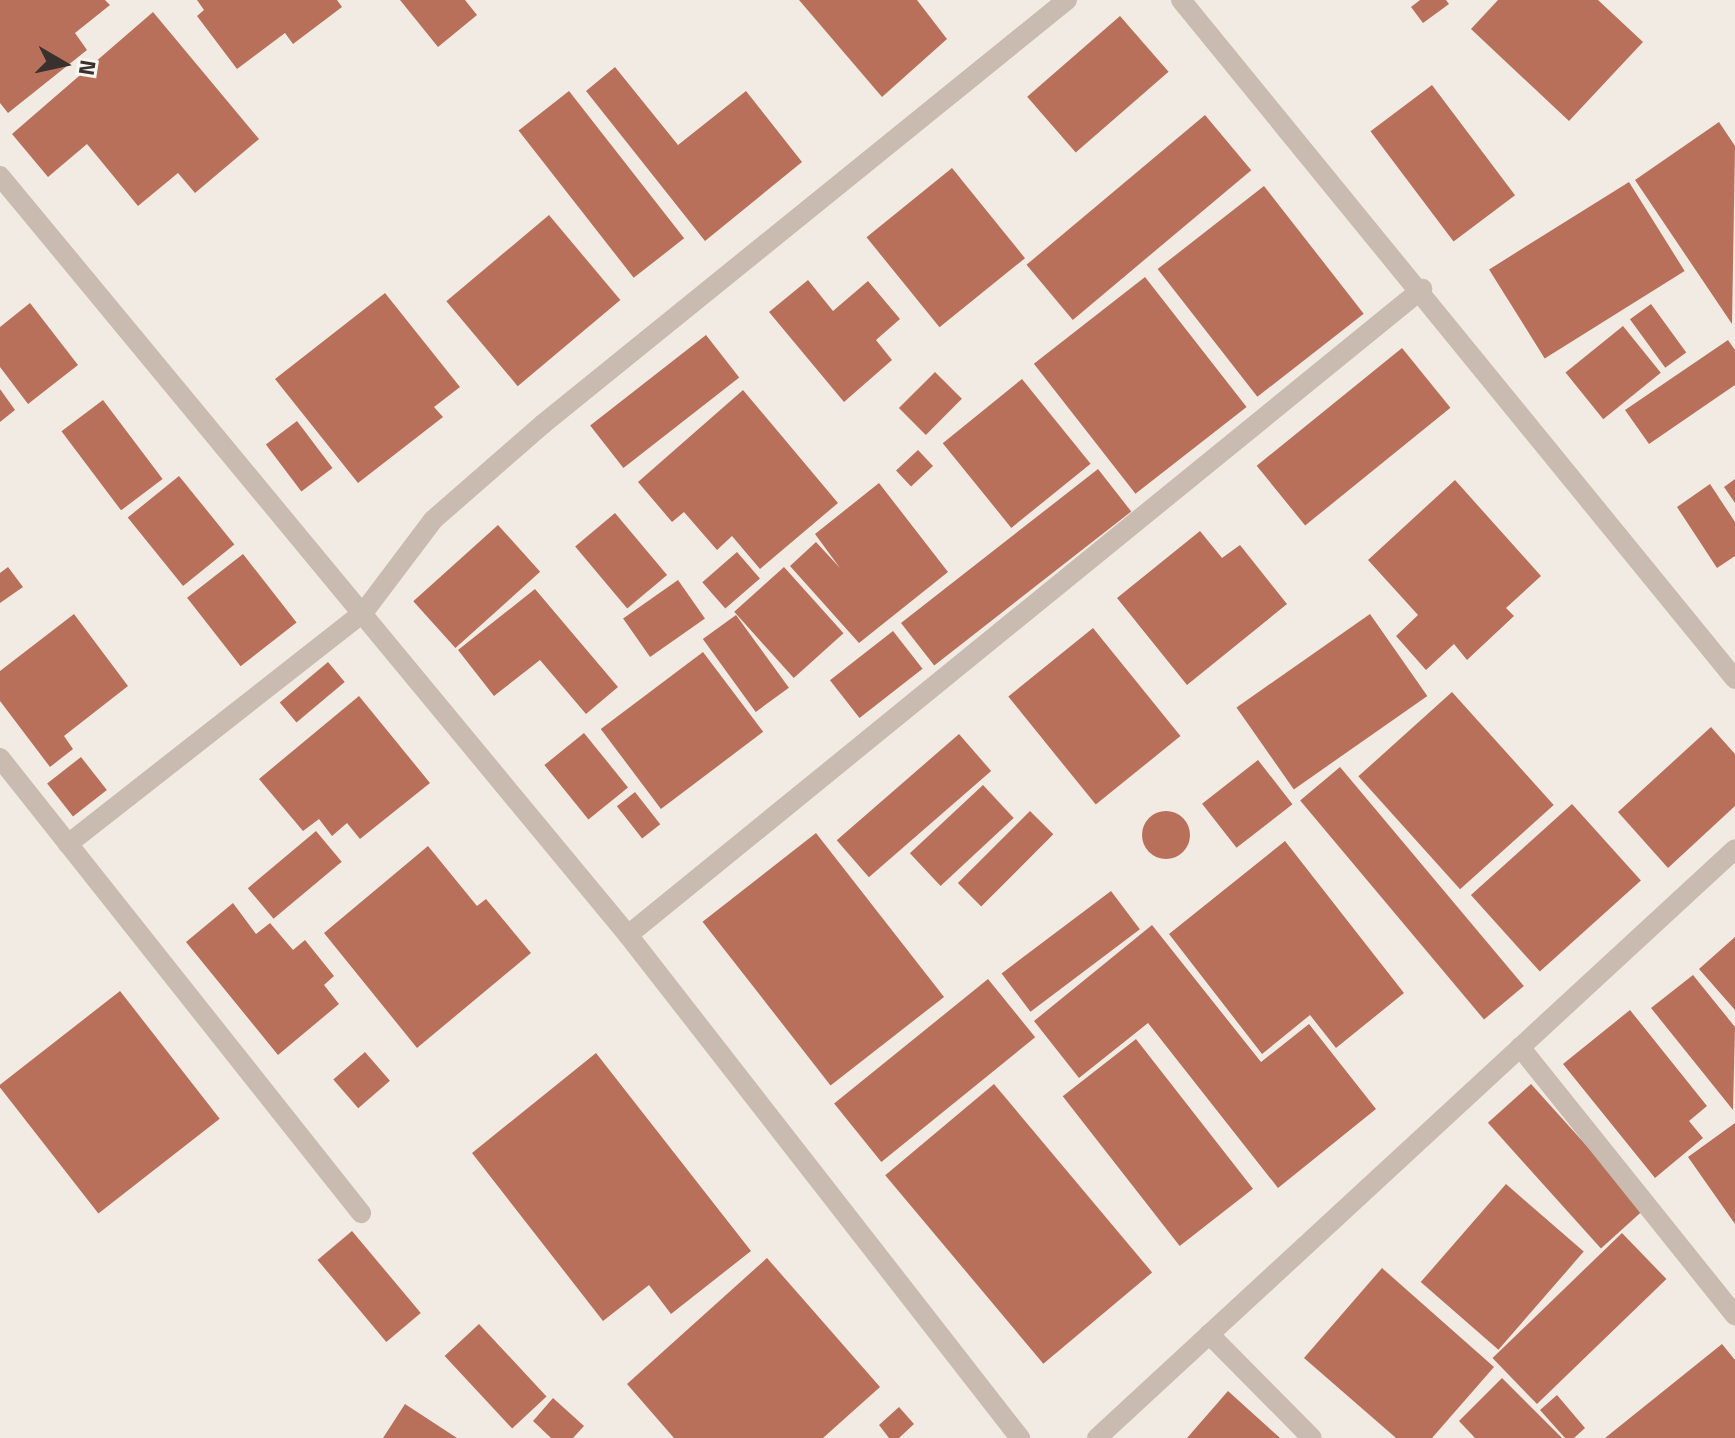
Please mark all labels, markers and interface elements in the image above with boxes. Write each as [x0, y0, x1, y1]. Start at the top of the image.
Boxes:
north arrow [24, 24, 104, 104]
text: N [70, 58, 106, 78]

